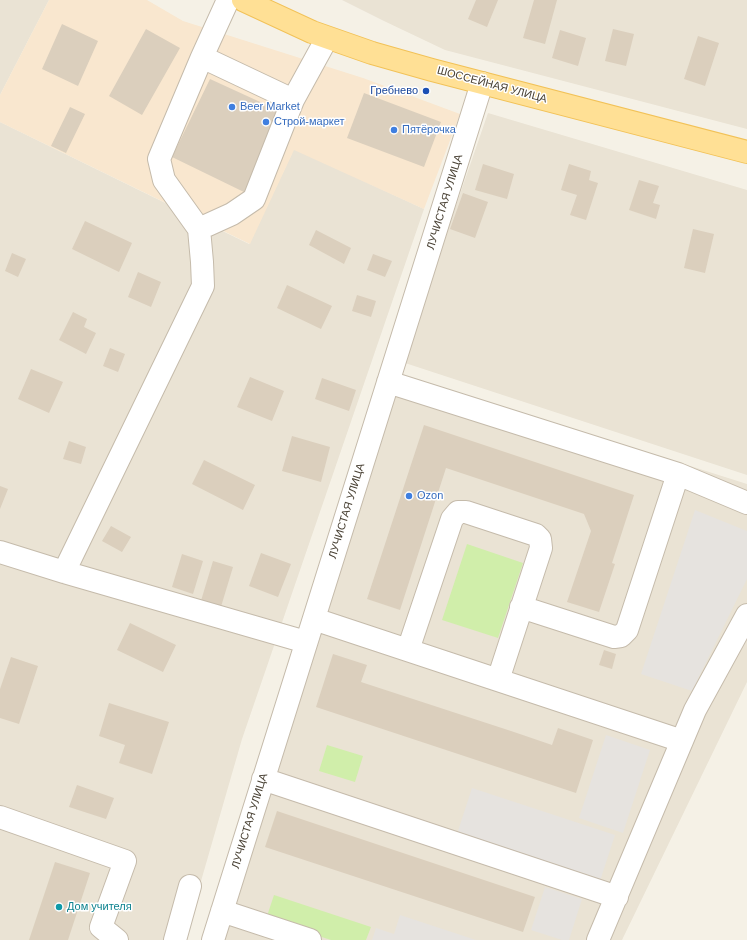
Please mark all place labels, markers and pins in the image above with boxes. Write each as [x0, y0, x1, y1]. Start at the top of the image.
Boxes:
place label: Гребнево [370, 84, 418, 98]
marker: Гребнево [421, 86, 431, 96]
place label: Beer Market [240, 100, 300, 114]
marker: Beer Market [227, 102, 237, 112]
place label: Строй-маркет [274, 115, 345, 129]
marker: Строй-маркет [261, 117, 271, 127]
place label: Пятёрочка [402, 123, 456, 137]
marker: Пятёрочка [389, 125, 399, 135]
place label: Ozon [417, 489, 443, 503]
marker: Ozon [404, 491, 414, 501]
place label: Дом учителя [67, 900, 132, 914]
marker: Дом учителя [54, 902, 64, 912]

